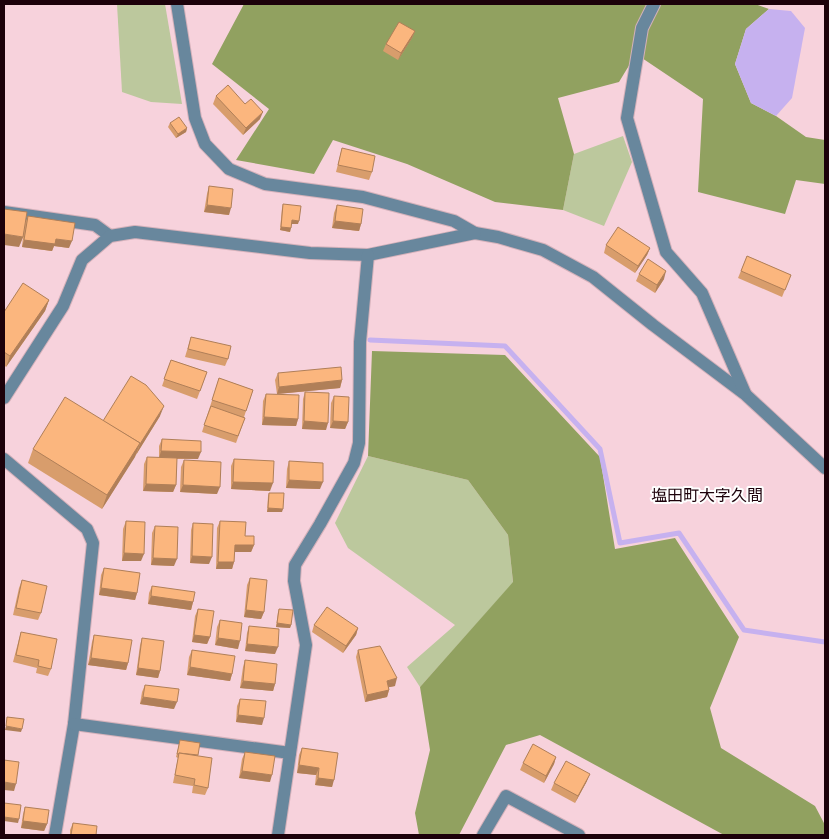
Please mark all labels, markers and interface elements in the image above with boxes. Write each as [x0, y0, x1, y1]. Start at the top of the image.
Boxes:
district label: 塩田町大字久間 [651, 486, 763, 505]

